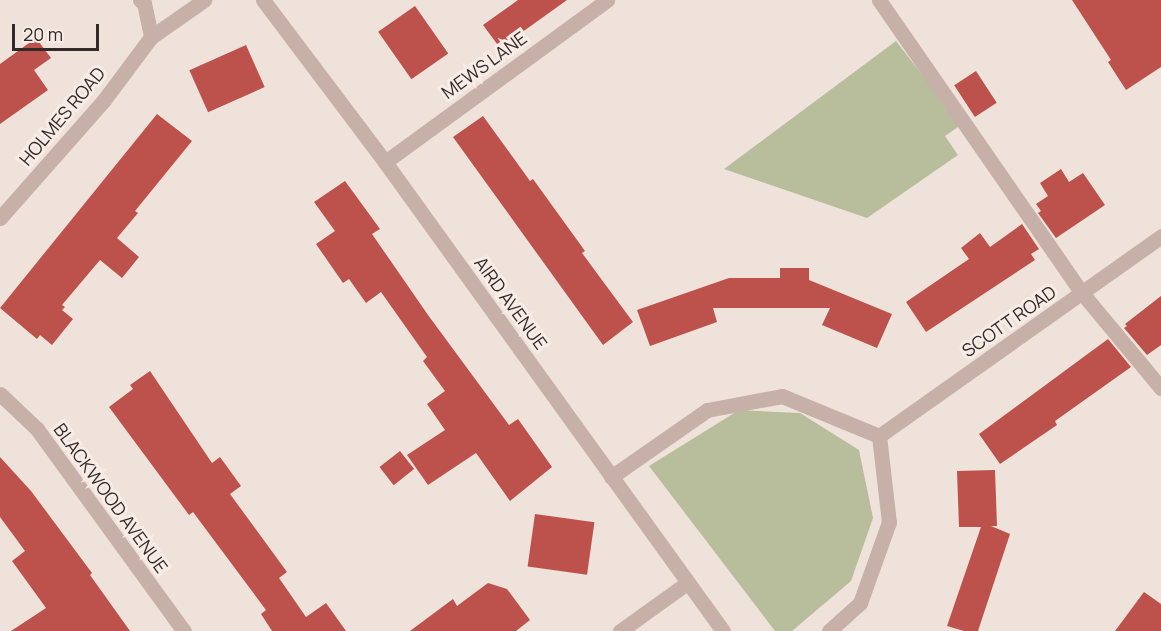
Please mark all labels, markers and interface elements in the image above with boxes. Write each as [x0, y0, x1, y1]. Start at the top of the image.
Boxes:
scale bar [15, 12, 102, 50]
text: 20 m [23, 22, 63, 46]
street label: MEWS LANE [437, 27, 531, 103]
street label: HOLMES ROAD [15, 62, 109, 170]
street label: AIRD AVENUE [470, 253, 552, 353]
street label: SCOTT ROAD [958, 281, 1060, 361]
street label: BLACKWOOD AVENUE [50, 419, 172, 577]

